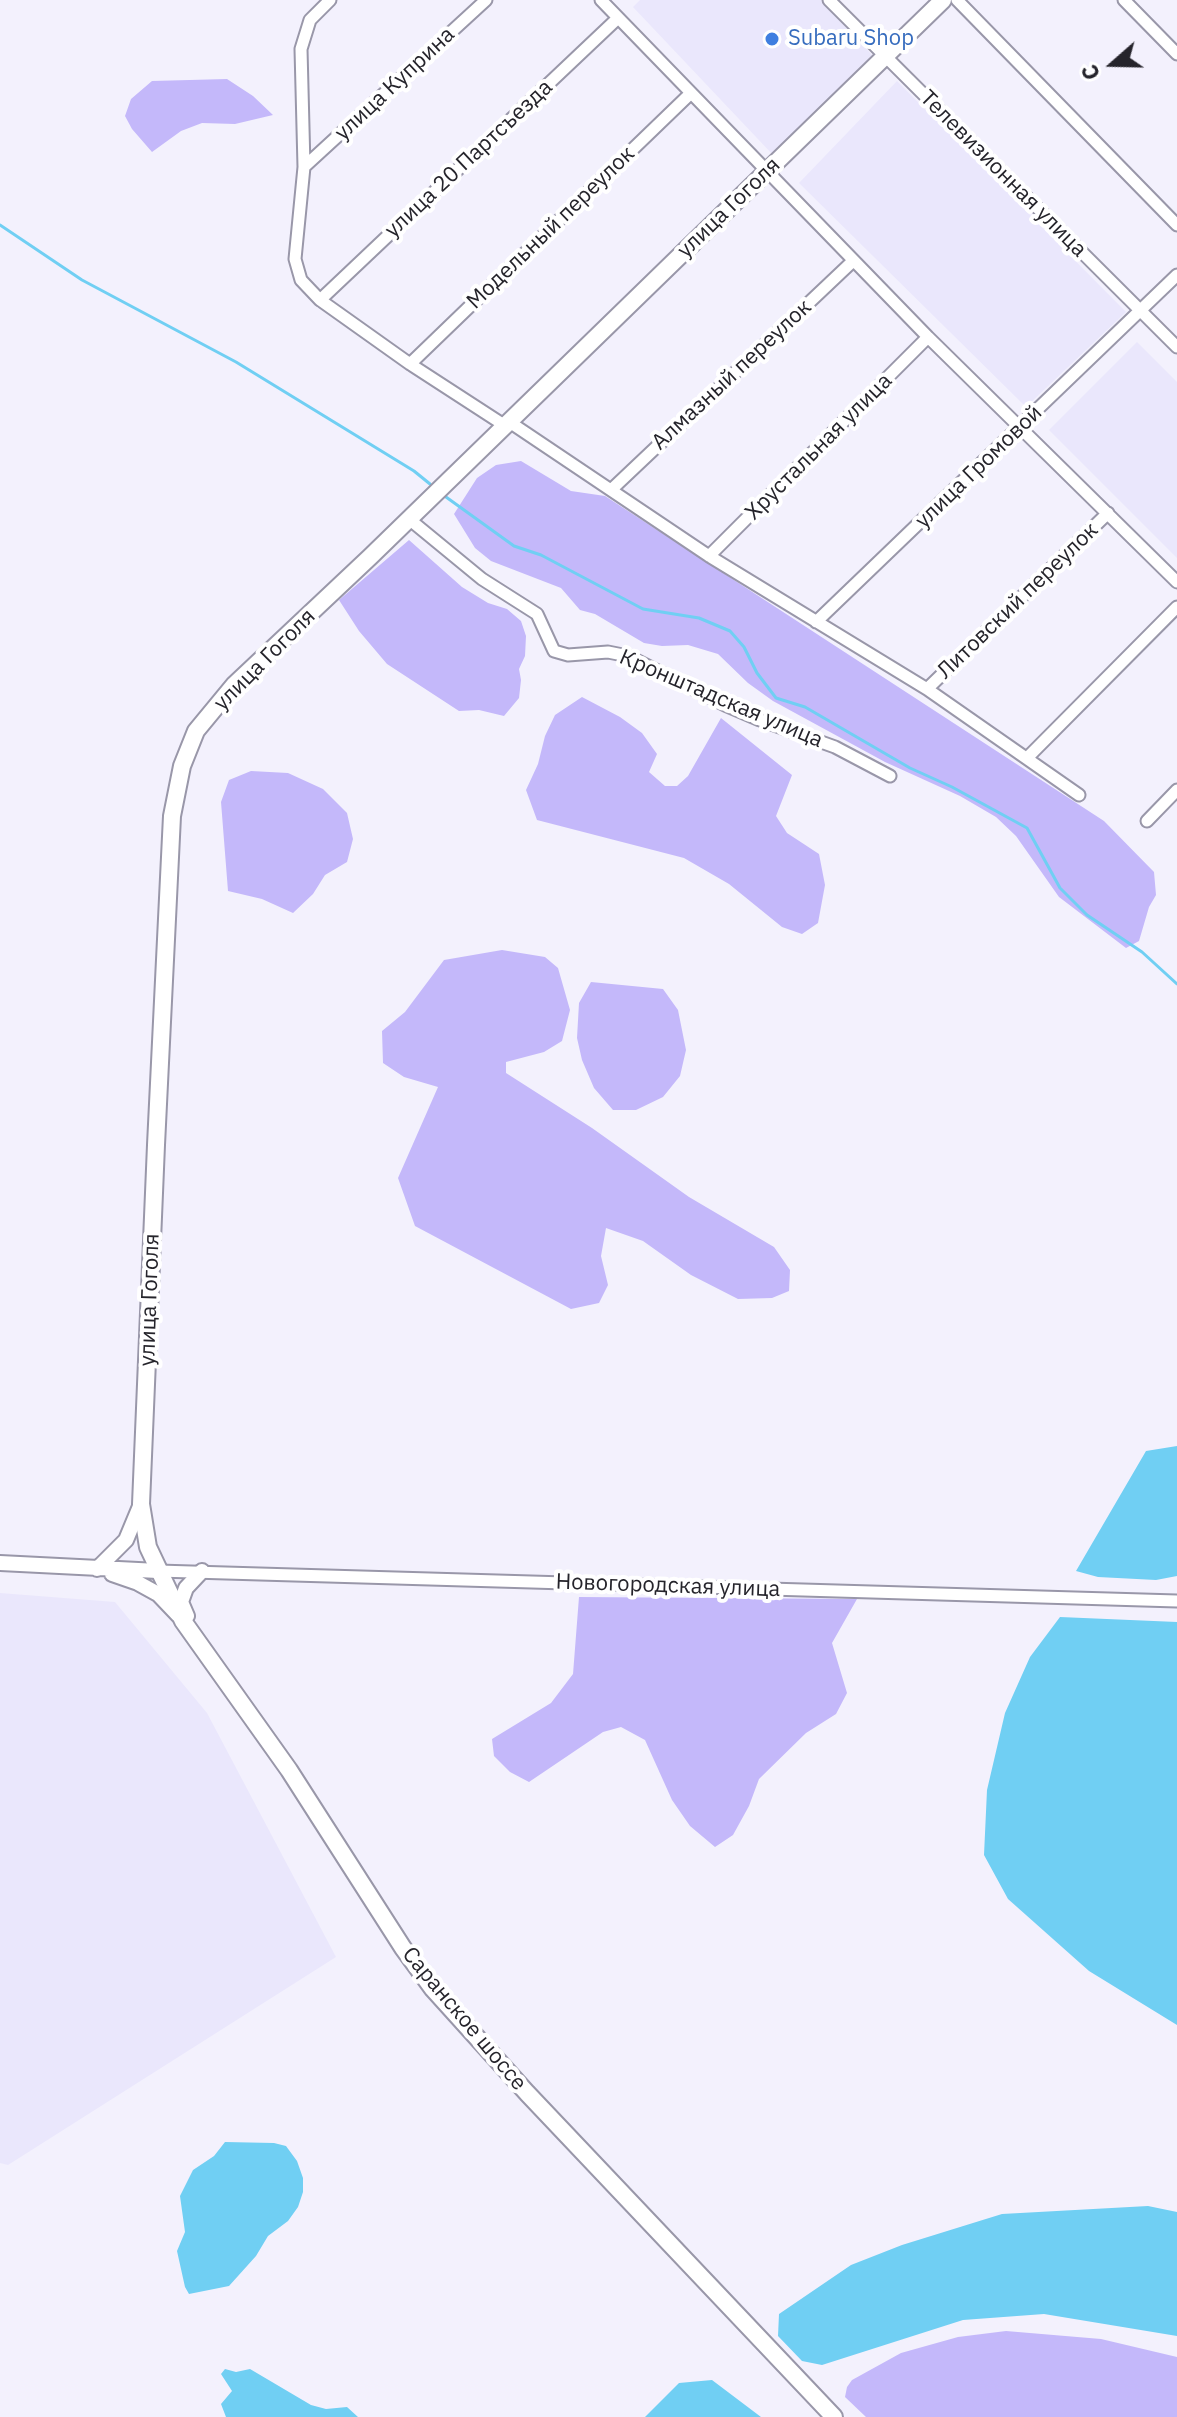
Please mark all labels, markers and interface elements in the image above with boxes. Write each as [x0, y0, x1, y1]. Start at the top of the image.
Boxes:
street label: улица Куприна [330, 22, 460, 146]
north arrow [1073, 24, 1153, 104]
place label: Subaru Shop [788, 26, 914, 52]
marker: Subaru Shop [763, 30, 781, 48]
text: С [1074, 61, 1106, 84]
street label: улица 20 Партсъезда [380, 75, 558, 243]
street label: Телевизионная улица [914, 85, 1092, 263]
street label: Модельный переулок [462, 141, 640, 315]
street label: улица Гоголя [672, 152, 786, 264]
street label: Алмазный переулок [647, 294, 817, 456]
street label: Хрустальная улица [740, 368, 898, 526]
street label: улица Громовой [910, 400, 1048, 534]
street label: Литовский переулок [932, 517, 1104, 685]
street label: улица Гоголя [209, 604, 321, 716]
street label: Кронштадская улица [615, 644, 827, 754]
street label: улица Гоголя [134, 1233, 166, 1367]
street label: Новогородская улица [555, 1569, 781, 1603]
street label: Саранское шоссе [396, 1942, 532, 2096]

